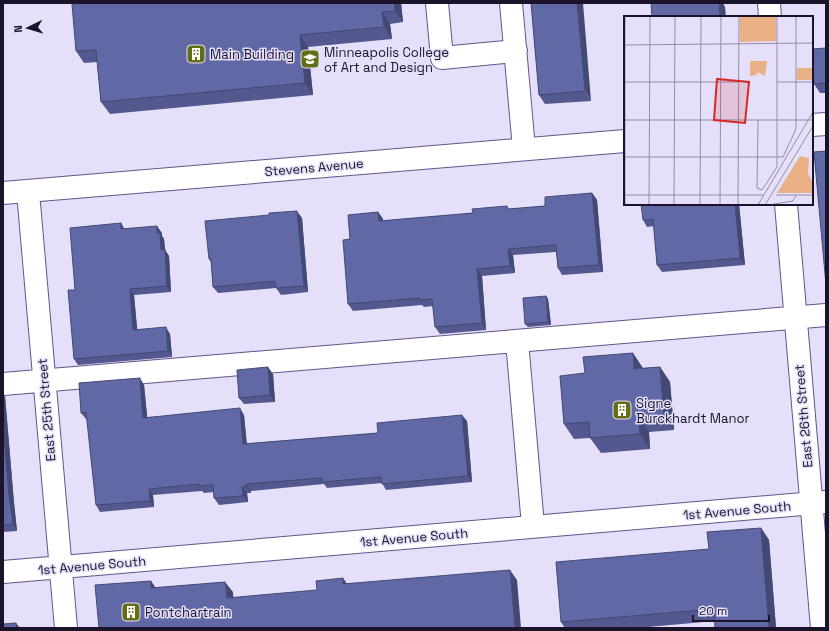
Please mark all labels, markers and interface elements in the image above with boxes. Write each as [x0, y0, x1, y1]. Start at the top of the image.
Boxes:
north arrow [8, 8, 48, 48]
inset map [624, 16, 813, 205]
text: N [11, 25, 25, 33]
building icon: Main Building [185, 43, 207, 65]
place label: Minneapolis College of Art and Design [324, 44, 449, 76]
place label: Main Building [210, 46, 294, 63]
school or university icon: Minneapolis College of Art and Design [299, 48, 321, 70]
street label: Stevens Avenue [264, 155, 364, 180]
street label: East 25th Street [34, 358, 59, 462]
street label: East 26th Street [791, 364, 816, 468]
place label: Signe Burckhardt Manor [636, 395, 750, 427]
building icon: Signe Burckhardt Manor [611, 399, 633, 421]
street label: 1st Avenue South [682, 497, 792, 524]
street label: 1st Avenue South [359, 524, 469, 551]
street label: 1st Avenue South [37, 552, 147, 579]
scale bar [693, 597, 769, 623]
building icon: Pontchartrain [120, 601, 142, 623]
text: 20 m [699, 603, 727, 619]
place label: Pontchartrain [145, 604, 232, 621]

